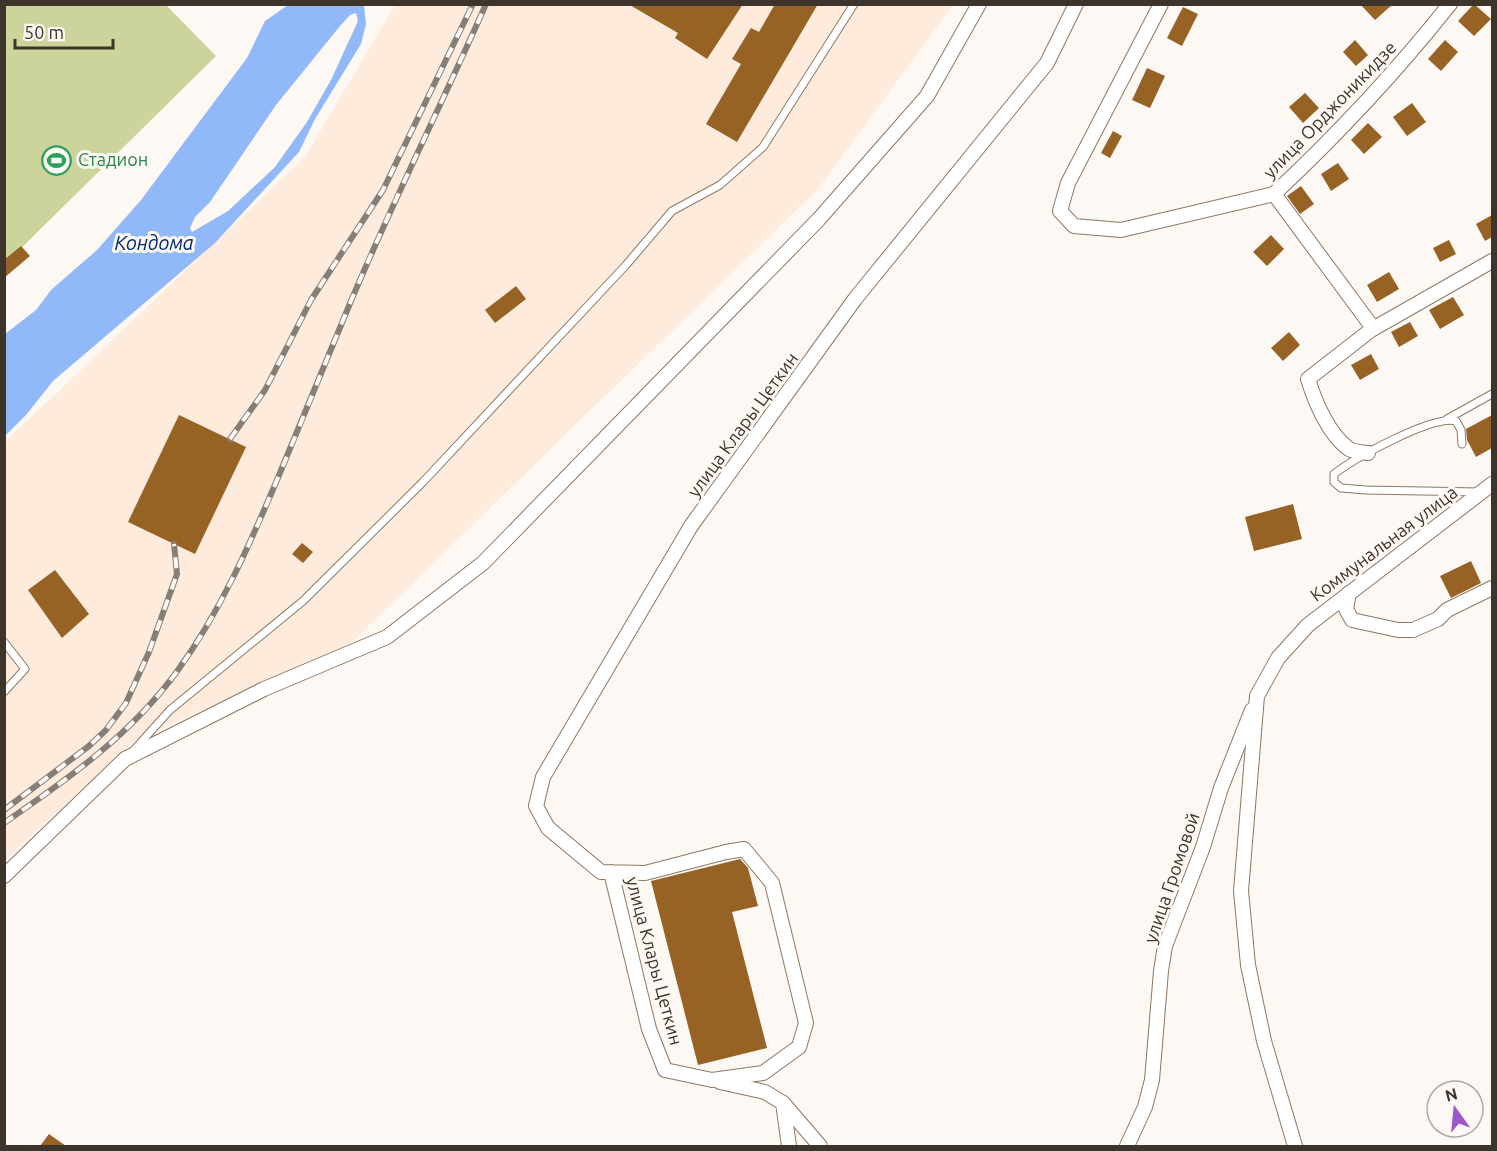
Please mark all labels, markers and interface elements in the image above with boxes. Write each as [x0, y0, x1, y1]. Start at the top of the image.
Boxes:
scale bar [15, 12, 112, 50]
text: 50 m [24, 22, 64, 42]
street label: улица Орджоникидзе [1259, 37, 1400, 182]
sports icon: Стадион [41, 144, 73, 176]
place label: Стадион [78, 149, 148, 169]
water label: Кондома [114, 231, 194, 254]
street label: улица Клары Цеткин [683, 348, 801, 501]
street label: Коммунальная улица [1306, 481, 1461, 605]
street label: улица Громовой [1139, 810, 1203, 946]
street label: улица Клары Цеткин [623, 874, 687, 1047]
north arrow [1425, 1079, 1485, 1139]
text: N [1443, 1084, 1459, 1105]

